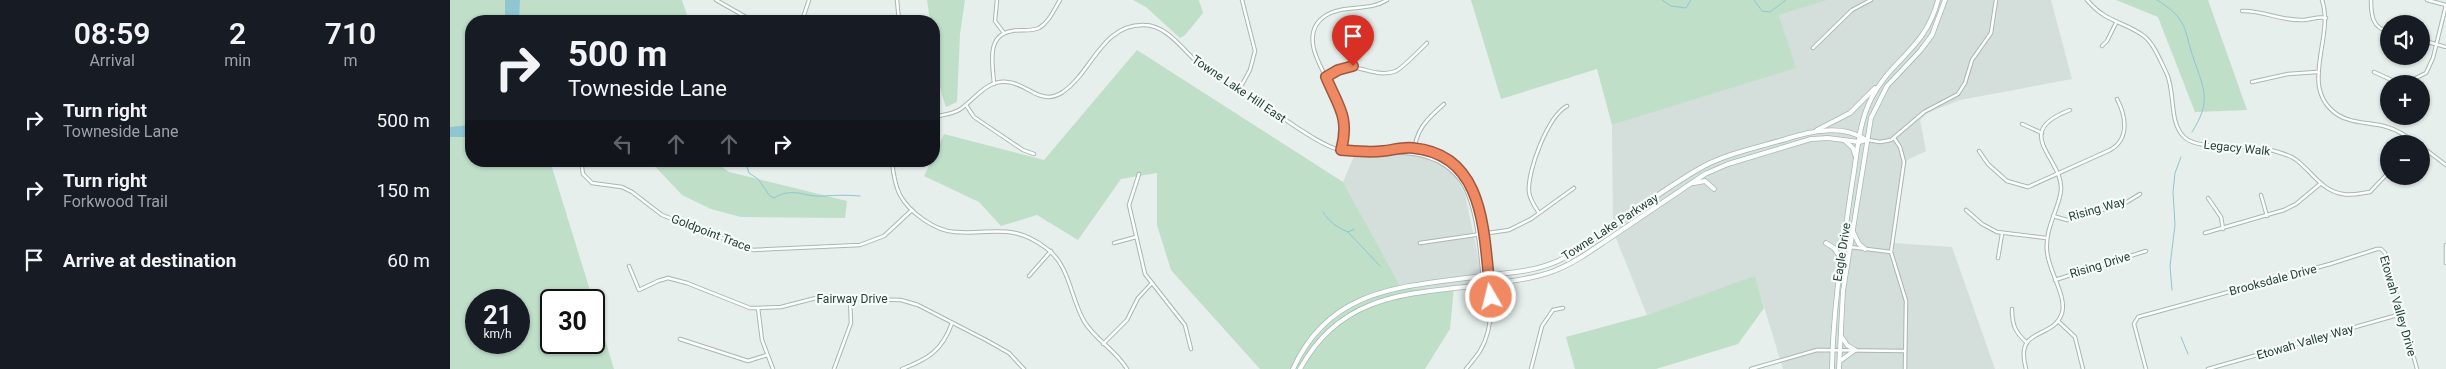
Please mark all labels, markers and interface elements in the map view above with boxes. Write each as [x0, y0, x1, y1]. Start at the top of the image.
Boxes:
pin [1332, 15, 1374, 66]
map controls [2380, 15, 2430, 185]
button: sound [2380, 15, 2430, 65]
text: 08:59 [74, 16, 151, 51]
text: 2 [229, 16, 246, 51]
text: 710 [325, 16, 376, 51]
icon: arrive [1339, 22, 1367, 50]
text: 500 m [568, 34, 667, 75]
icon: right [485, 35, 550, 100]
text: Arrival [89, 51, 135, 70]
text: min [224, 51, 251, 70]
text: m [343, 51, 358, 70]
street label: Towne Lake Hill East [1189, 52, 1289, 126]
button: + [2380, 75, 2430, 125]
text: Towneside Lane [568, 76, 727, 101]
text: Turn right [63, 99, 147, 122]
icon: right [20, 106, 48, 134]
text: 500 m [377, 109, 430, 132]
text: Towneside Lane [63, 122, 179, 141]
icon: left [609, 130, 637, 158]
icon: ahead [662, 130, 690, 158]
icon: ahead [715, 130, 743, 158]
icon: right [768, 130, 796, 158]
button: − [2380, 135, 2430, 185]
street label: Legacy Walk [2203, 138, 2272, 159]
text: Turn right [63, 169, 147, 192]
icon: right [20, 176, 48, 204]
text: 150 m [377, 179, 430, 202]
street label: Towne Lake Parkway [1559, 190, 1661, 263]
text: Forkwood Trail [63, 192, 168, 211]
street label: Rising Way [2067, 194, 2127, 224]
street label: Goldpoint Trace [669, 211, 753, 255]
street label: Eagle Drive [1830, 222, 1854, 282]
icon: arrive [20, 246, 48, 274]
text: Arrive at destination [63, 249, 236, 272]
text: 60 m [387, 249, 430, 272]
street label: Rising Drive [2068, 249, 2132, 281]
street label: Etowah Valley Drive [2377, 254, 2419, 358]
street label: Brooksdale Drive [2228, 262, 2318, 298]
position arrow [1464, 270, 1516, 322]
speed limit sign: 30 [540, 289, 605, 354]
street label: Fairway Drive [816, 292, 888, 306]
text: 21 [483, 301, 512, 330]
street label: Etowah Valley Way [2255, 321, 2355, 362]
text: km/h [483, 327, 512, 341]

